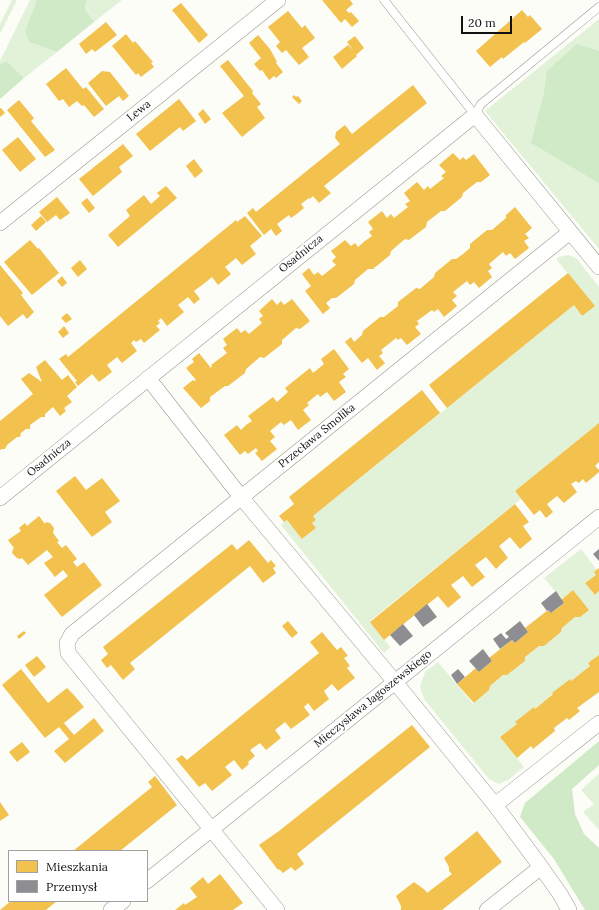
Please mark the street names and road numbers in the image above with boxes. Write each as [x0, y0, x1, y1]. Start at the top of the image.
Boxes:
street label: Lewa [124, 97, 154, 125]
street label: Osadnicza [276, 232, 326, 276]
street label: Przecława Smolika [276, 401, 358, 471]
street label: Osadnicza [24, 436, 74, 480]
street label: Mieczysława Jagoszewskiego [312, 647, 434, 751]

